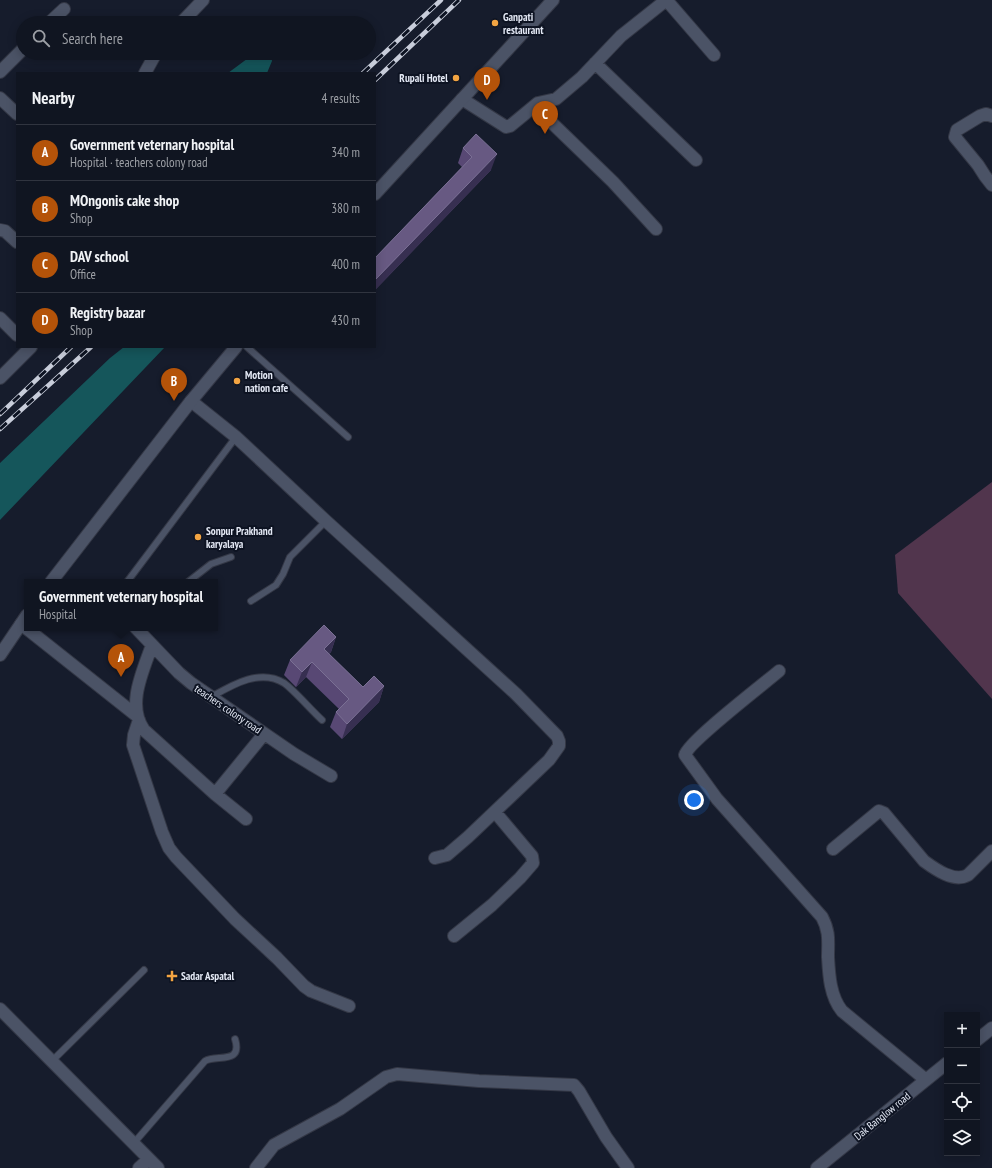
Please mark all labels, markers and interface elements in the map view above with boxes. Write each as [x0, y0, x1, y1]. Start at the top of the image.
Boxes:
place label: Ganpati restaurant [503, 10, 544, 37]
search box [16, 16, 376, 60]
marker: Ganpati restaurant [490, 18, 500, 28]
icon: search [30, 27, 52, 49]
text: Search here [62, 29, 123, 48]
pin: D [474, 67, 500, 100]
place label: Rupali Hotel [399, 71, 448, 85]
marker: Rupali Hotel [451, 73, 461, 83]
text: Nearby [32, 87, 75, 109]
text: 4 results [321, 90, 360, 107]
pin: C [532, 101, 558, 134]
text: Government veternary hospital [70, 135, 234, 154]
text: A [42, 144, 48, 161]
text: 340 m [331, 144, 360, 161]
text: Hospital · teachers colony road [70, 154, 208, 171]
text: MOngonis cake shop [70, 191, 179, 210]
text: B [42, 200, 48, 217]
text: 380 m [331, 200, 360, 217]
text: Shop [70, 210, 93, 227]
text: DAV school [70, 247, 129, 266]
text: C [42, 256, 48, 273]
text: 400 m [331, 256, 360, 273]
text: Office [70, 266, 96, 283]
text: Registry bazar [70, 303, 145, 322]
text: D [42, 312, 48, 329]
text: 430 m [331, 312, 360, 329]
text: Shop [70, 322, 93, 339]
pin: B [161, 368, 187, 401]
place label: Motion nation cafe [245, 368, 289, 395]
marker: Motion nation cafe [232, 376, 242, 386]
place label: Sonpur Prakhand karyalaya [206, 524, 273, 551]
marker: Sonpur Prakhand karyalaya [193, 532, 203, 542]
popup [24, 579, 218, 631]
text: Government veternary hospital [39, 587, 203, 606]
text: Hospital [39, 606, 76, 623]
pin: A [108, 644, 134, 677]
street label: teachers colony road [192, 681, 264, 737]
your location [684, 790, 704, 810]
place label: Sadar Aspatal [181, 969, 234, 983]
marker: Sadar Aspatal [166, 970, 178, 982]
map controls [944, 1012, 980, 1156]
button: + [944, 1012, 980, 1048]
button: − [944, 1048, 980, 1084]
button: locate [944, 1084, 980, 1120]
street label: Dak Banglow road [851, 1089, 913, 1143]
button: layers [944, 1120, 980, 1156]

